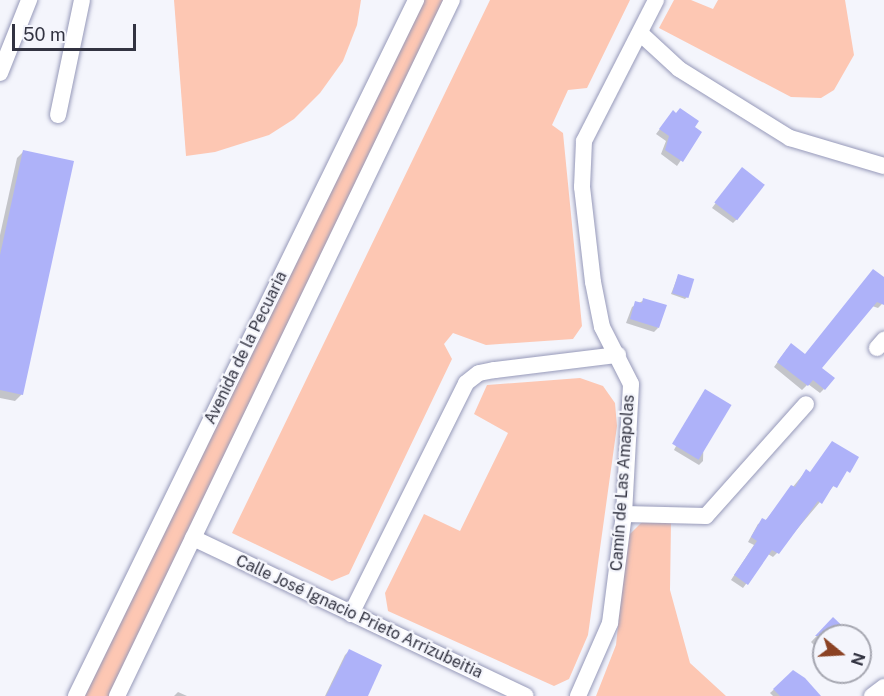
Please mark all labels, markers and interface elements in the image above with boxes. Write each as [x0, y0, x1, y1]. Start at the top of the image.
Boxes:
scale bar [15, 12, 140, 50]
text: 50 m [23, 24, 66, 45]
street label: Avenida de la Pecuaria [201, 268, 291, 428]
street label: Camín de Las Amapolas [607, 394, 639, 572]
street label: Calle José Ignacio Prieto Arrizubeitia [232, 551, 486, 683]
north arrow [812, 624, 872, 684]
text: N [847, 650, 869, 668]

